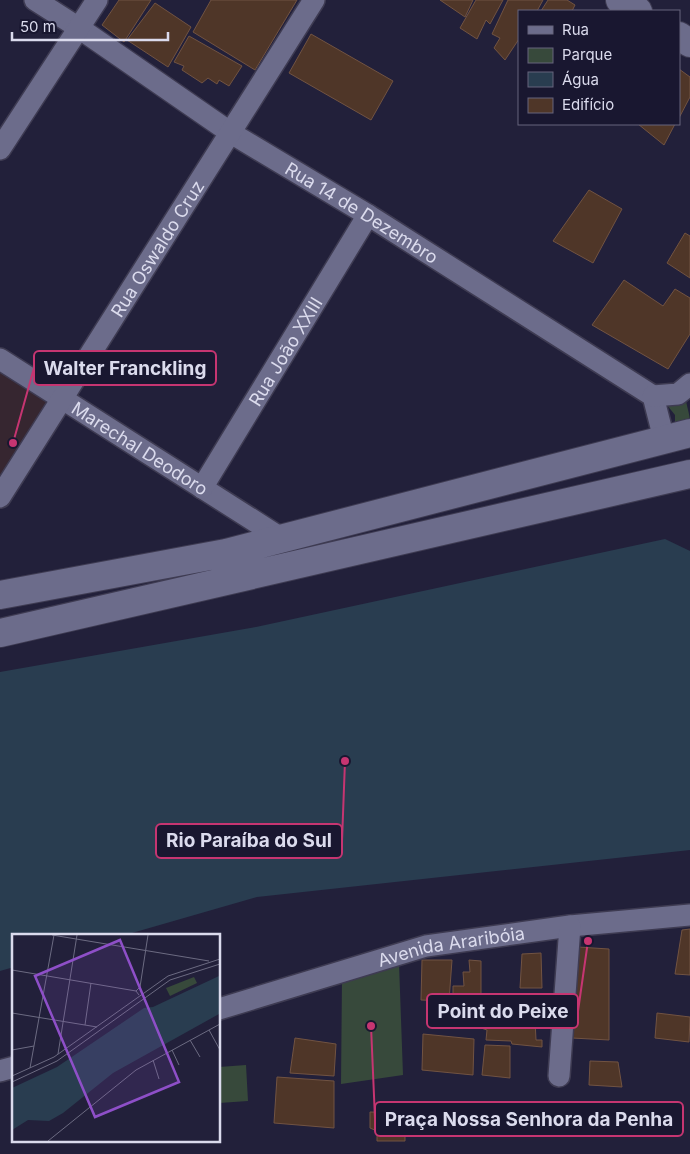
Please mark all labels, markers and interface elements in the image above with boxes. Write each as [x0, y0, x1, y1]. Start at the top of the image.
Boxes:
scale bar [12, 10, 169, 42]
legend [518, 10, 680, 125]
text: 50 m [20, 17, 56, 36]
text: Rua [562, 20, 589, 39]
text: Parque [562, 45, 612, 64]
text: Água [562, 70, 599, 89]
text: Edifício [562, 95, 614, 114]
street label: Rua 14 de Dezembro [282, 158, 442, 267]
street label: Rua Oswaldo Cruz [106, 176, 208, 321]
street label: Rua João XXIII [244, 293, 326, 410]
callout: Walter Franckling [34, 351, 216, 385]
text: Walter Franckling [44, 357, 206, 380]
street label: Marechal Deodoro [68, 397, 212, 499]
callout: Rio Paraíba do Sul [156, 824, 342, 858]
text: Rio Paraíba do Sul [166, 829, 332, 852]
street label: Avenida Araribóia [375, 922, 526, 971]
inset map [12, 934, 220, 1142]
callout: Point do Peixe [427, 994, 578, 1028]
text: Point do Peixe [438, 1000, 568, 1023]
callout: Praça Nossa Senhora da Penha [375, 1102, 683, 1136]
text: Praça Nossa Senhora da Penha [385, 1108, 673, 1131]

